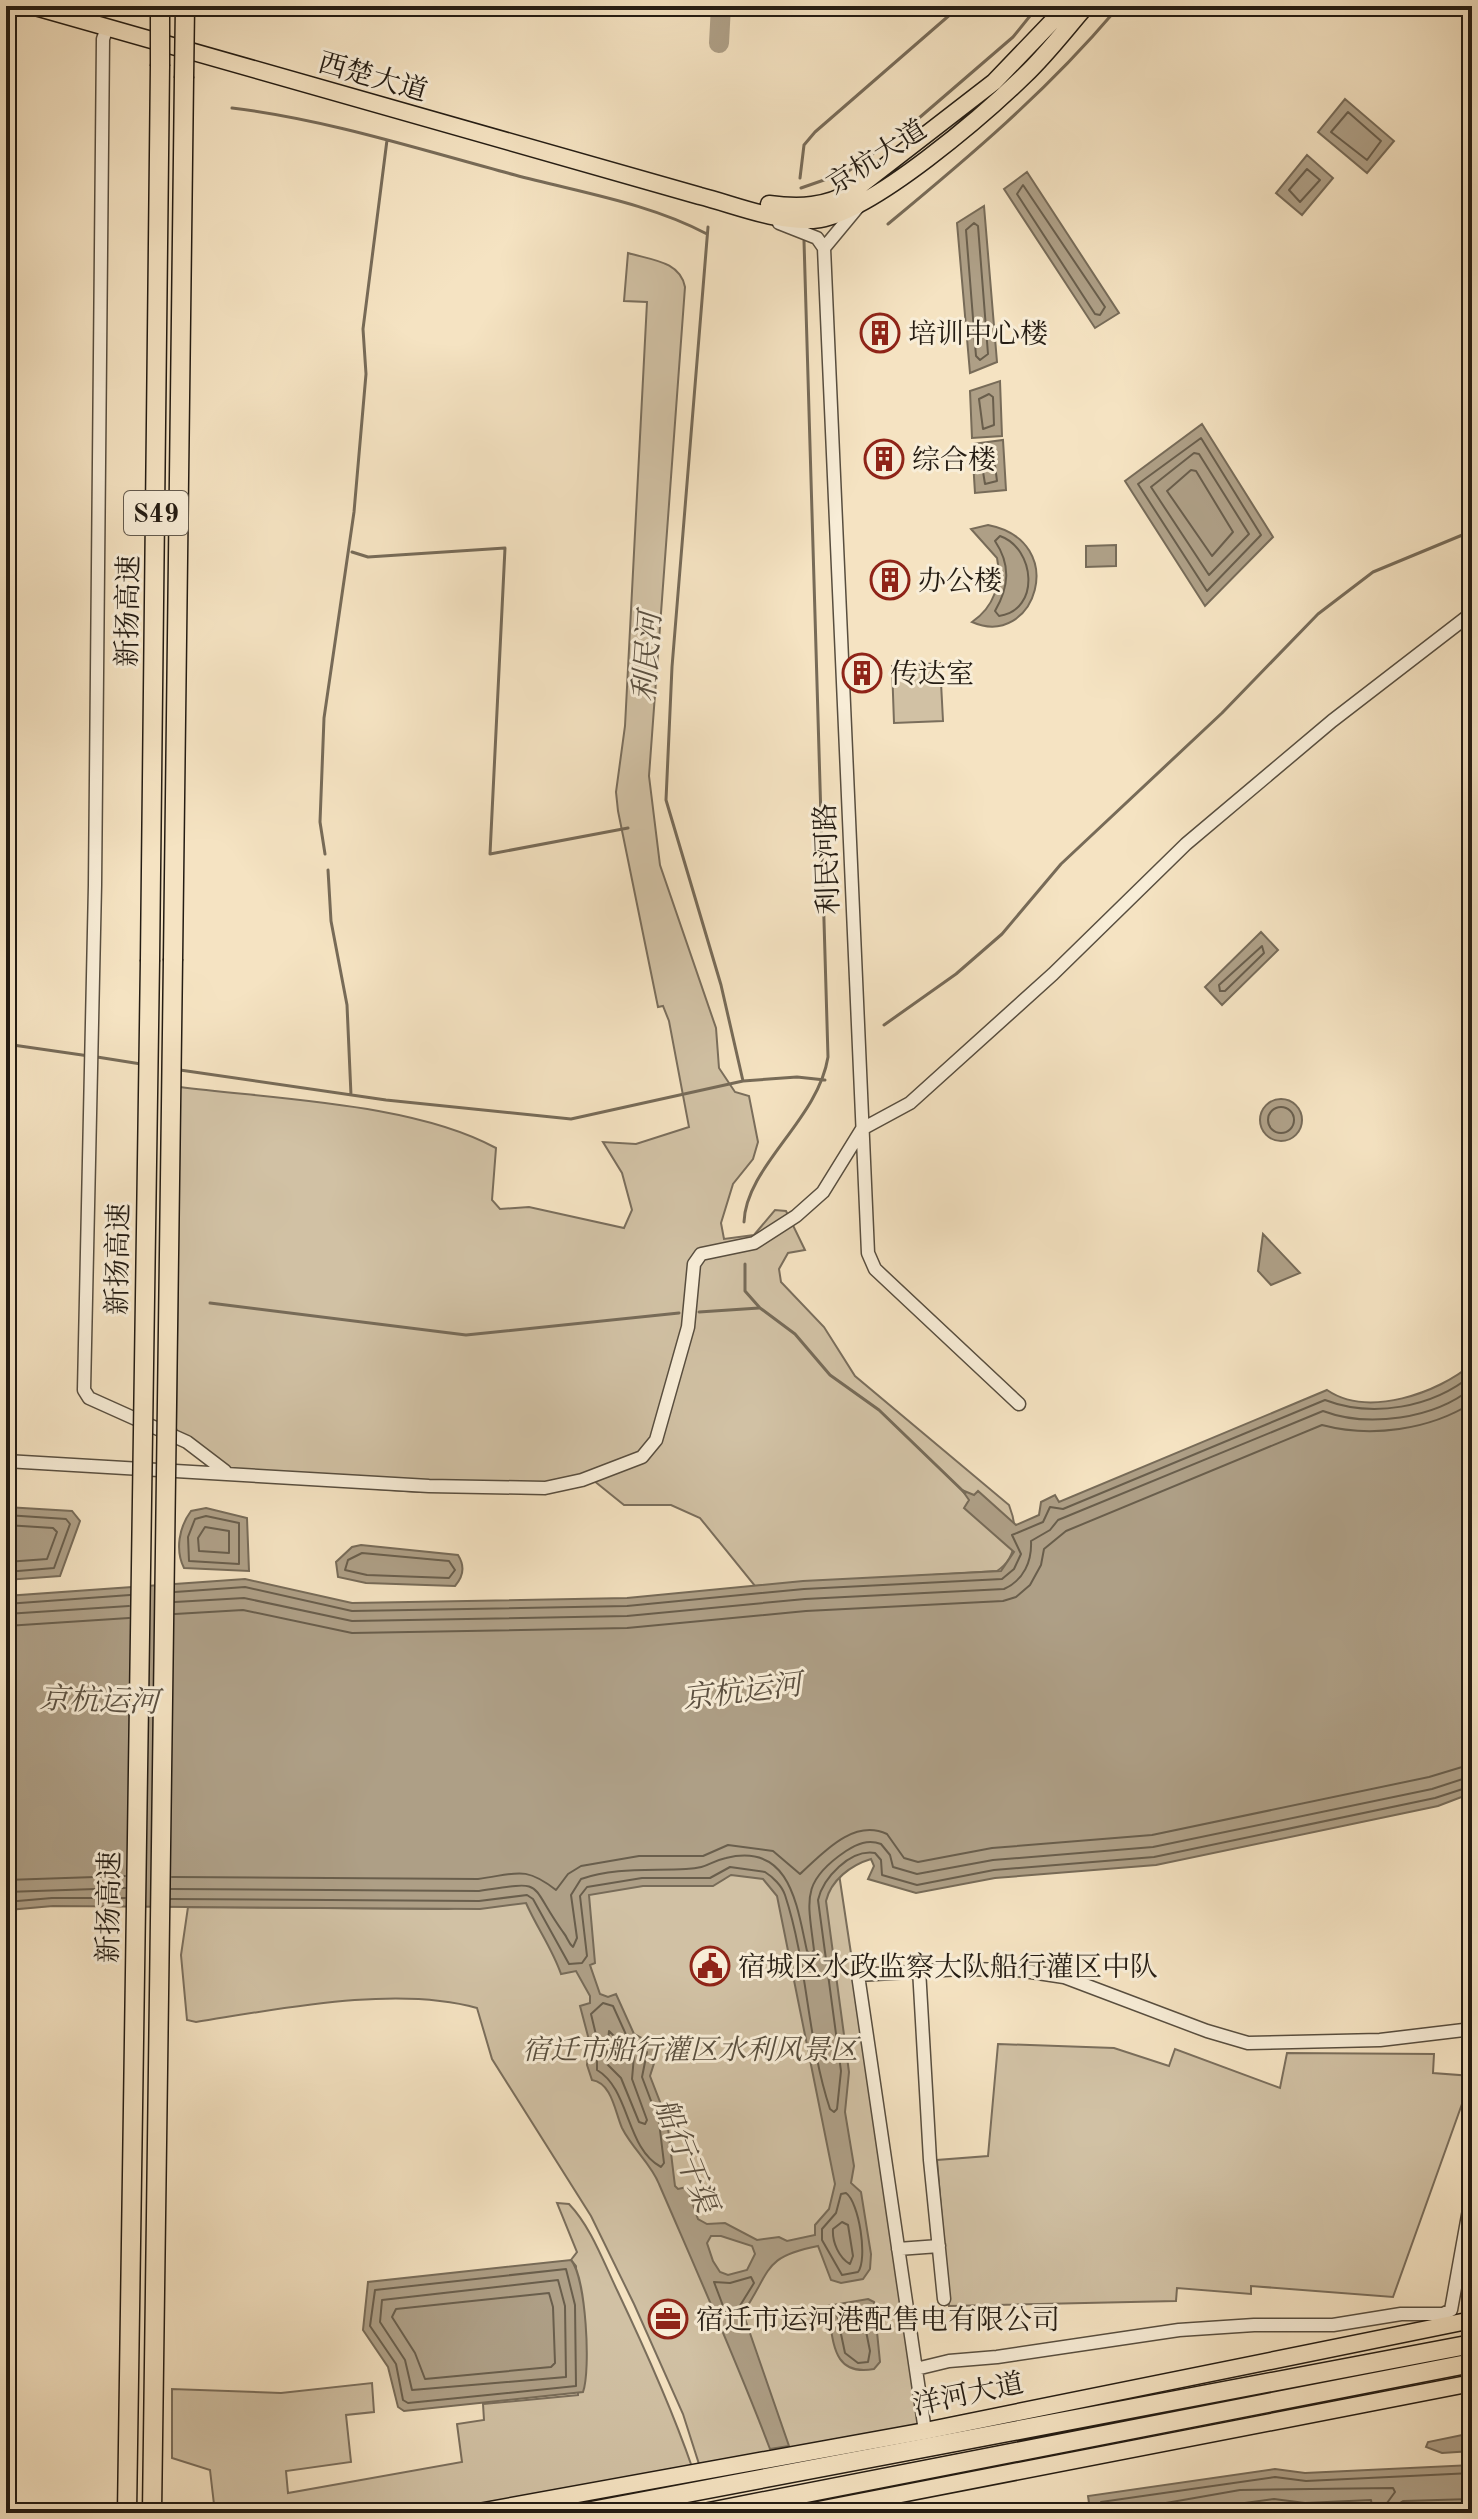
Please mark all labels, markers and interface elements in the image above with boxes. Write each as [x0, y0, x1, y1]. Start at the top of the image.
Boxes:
street label: 西楚大道 [314, 47, 431, 108]
street label: 京杭大道 [821, 114, 932, 201]
building icon: 培训中心楼 [859, 312, 901, 354]
place label: 培训中心楼 [908, 319, 1048, 350]
building icon: 综合楼 [863, 438, 905, 480]
place label: 综合楼 [912, 445, 996, 476]
road number: S49 [124, 491, 188, 535]
street label: 新扬高速 [112, 555, 145, 667]
building icon: 办公楼 [869, 559, 911, 601]
place label: 办公楼 [918, 566, 1002, 597]
water label: 利民河 [628, 606, 667, 703]
building icon: 传达室 [841, 652, 883, 694]
place label: 传达室 [890, 659, 974, 690]
street label: 利民河路 [810, 802, 845, 915]
street label: 新扬高速 [102, 1203, 135, 1315]
water label: 京杭运河 [680, 1667, 809, 1715]
water label: 京杭运河 [38, 1682, 165, 1719]
street label: 新扬高速 [93, 1851, 126, 1963]
public building icon: 宿城区水政监察大队船行灌区中队 [689, 1945, 731, 1987]
place label: 宿城区水政监察大队船行灌区中队 [738, 1952, 1158, 1983]
park label: 宿迁市船行灌区水利风景区 [522, 2035, 861, 2066]
water label: 船行干渠 [648, 2093, 725, 2221]
office icon: 宿迁市运河港配售电有限公司 [647, 2298, 689, 2340]
place label: 宿迁市运河港配售电有限公司 [696, 2305, 1060, 2336]
street label: 洋河大道 [910, 2368, 1026, 2421]

